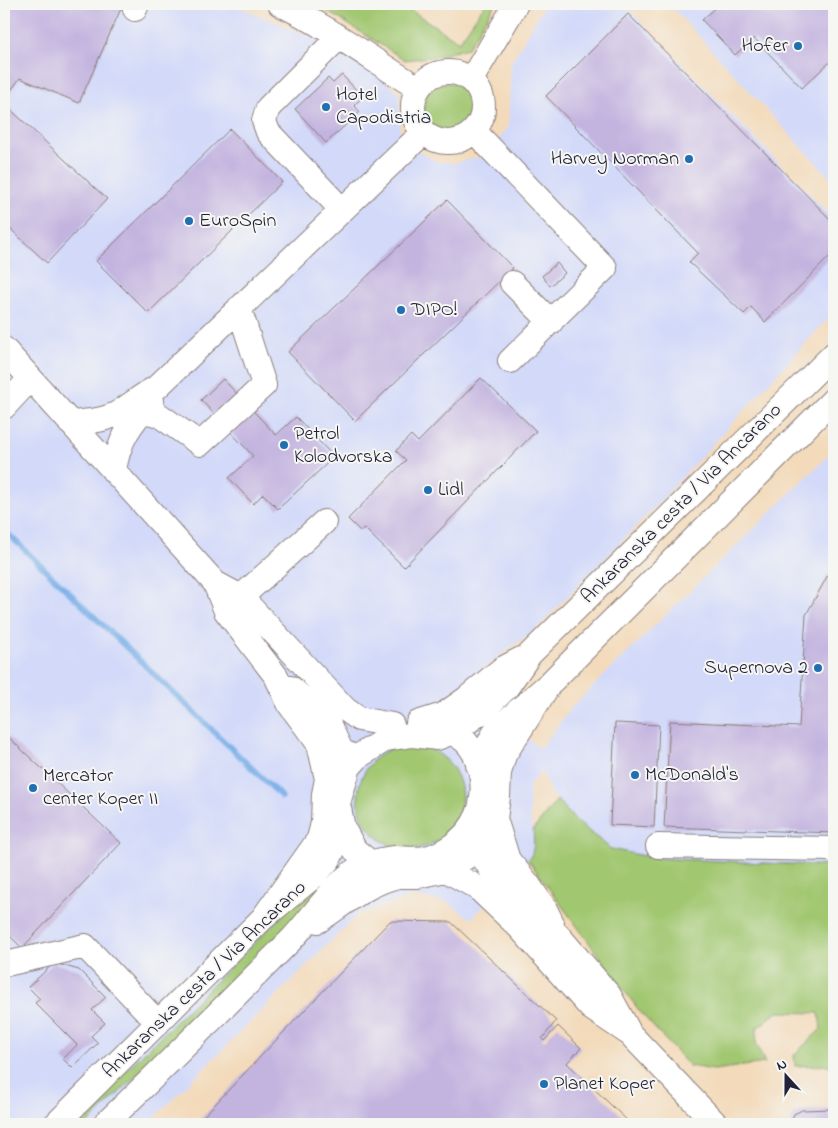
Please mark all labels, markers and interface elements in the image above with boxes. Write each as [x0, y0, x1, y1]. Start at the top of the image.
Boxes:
place label: Hofer [742, 32, 789, 61]
marker: Hofer [792, 40, 804, 52]
place label: Hotel Capodistria [336, 81, 431, 133]
marker: Hotel Capodistria [320, 101, 332, 113]
place label: Harvey Norman [551, 145, 679, 174]
marker: Harvey Norman [683, 153, 695, 165]
place label: EuroSpin [199, 207, 276, 236]
marker: EuroSpin [183, 215, 195, 227]
place label: DIPO! [410, 296, 457, 325]
marker: DIPO! [395, 304, 407, 316]
street label: Ankaranska cesta / Via Ancarano [575, 397, 789, 611]
place label: Petrol Kolodvorska [294, 420, 393, 472]
marker: Petrol Kolodvorska [278, 439, 290, 451]
place label: Lidl [438, 476, 464, 505]
marker: Lidl [422, 484, 434, 496]
place label: Supernova 2 [704, 654, 808, 683]
marker: Supernova 2 [812, 662, 824, 674]
place label: McDonald's [645, 761, 739, 790]
place label: Mercator center Koper II [43, 762, 158, 814]
marker: McDonald's [629, 769, 641, 781]
marker: Mercator center Koper II [27, 782, 39, 794]
street label: Ankaranska cesta / Via Ancarano [96, 874, 314, 1086]
north arrow [760, 1050, 810, 1100]
text: N [774, 1054, 790, 1077]
place label: Planet Koper [554, 1070, 656, 1099]
marker: Planet Koper [538, 1078, 550, 1090]

